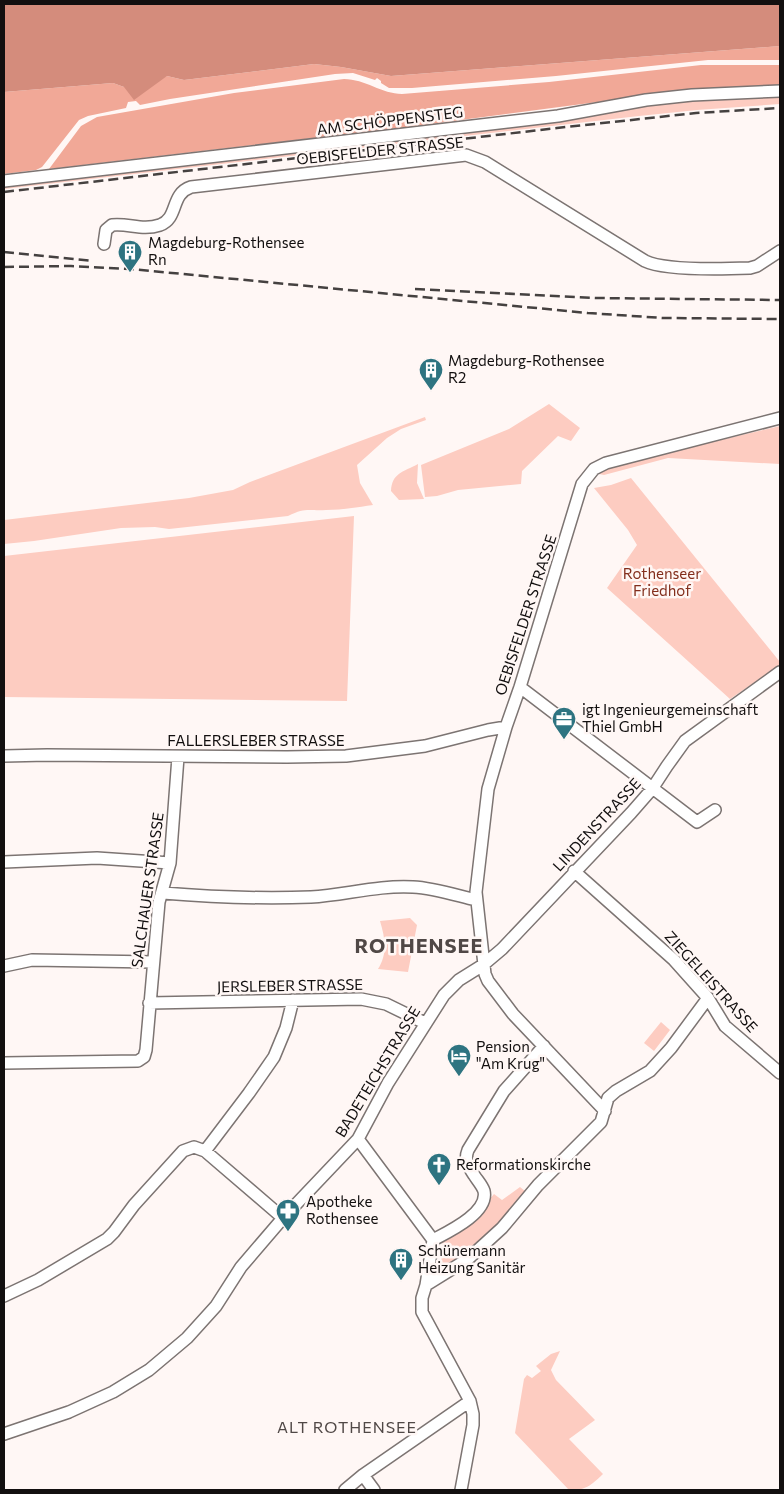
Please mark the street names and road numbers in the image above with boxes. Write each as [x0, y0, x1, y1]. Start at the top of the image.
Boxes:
street label: AM SCHÖPPENSTEG [316, 102, 464, 138]
street label: OEBISFELDER STRASSE [295, 132, 464, 168]
street label: OEBISFELDER STRASSE [491, 532, 560, 697]
street label: FALLERSLEBER STRASSE [167, 731, 345, 749]
street label: LINDENSTRASSE [549, 774, 644, 875]
street label: SALCHAUER STRASSE [127, 811, 167, 969]
street label: ZIEGELEISTRASSE [662, 927, 762, 1036]
street label: JERSLEBER STRASSE [217, 975, 363, 995]
street label: BADETEICHSTRASSE [331, 1003, 423, 1140]

